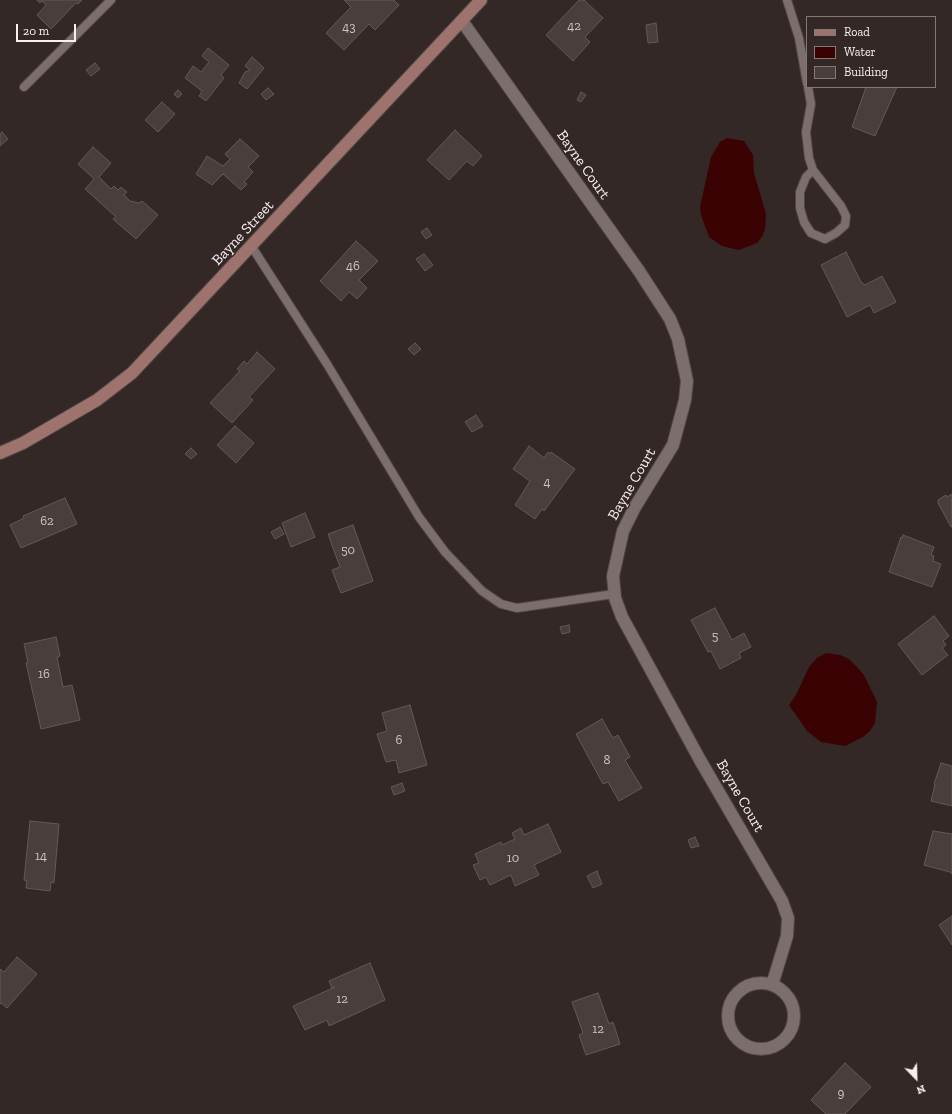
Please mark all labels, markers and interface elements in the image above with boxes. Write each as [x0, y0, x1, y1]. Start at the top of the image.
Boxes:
scale bar [18, 16, 78, 42]
legend [806, 16, 936, 88]
house number: 42 [567, 18, 581, 34]
house number: 43 [342, 19, 356, 35]
text: 20 m [23, 24, 49, 38]
text: Road [844, 25, 870, 39]
text: Water [844, 45, 876, 59]
text: Building [844, 65, 888, 79]
street label: Bayne Court [553, 127, 613, 203]
street label: Bayne Street [208, 197, 278, 269]
house number: 46 [346, 258, 360, 274]
street label: Bayne Court [604, 445, 660, 523]
house number: 4 [543, 474, 551, 490]
house number: 62 [40, 513, 54, 529]
house number: 50 [341, 542, 355, 558]
house number: 5 [712, 628, 718, 644]
house number: 16 [38, 666, 50, 682]
house number: 6 [396, 732, 402, 748]
house number: 8 [604, 752, 610, 768]
street label: Bayne Court [712, 757, 768, 835]
house number: 14 [35, 848, 47, 864]
house number: 10 [507, 850, 519, 866]
house number: 12 [336, 991, 348, 1007]
house number: 12 [592, 1021, 604, 1037]
north arrow [896, 1058, 936, 1098]
text: N [914, 1082, 927, 1097]
house number: 9 [838, 1085, 844, 1101]

